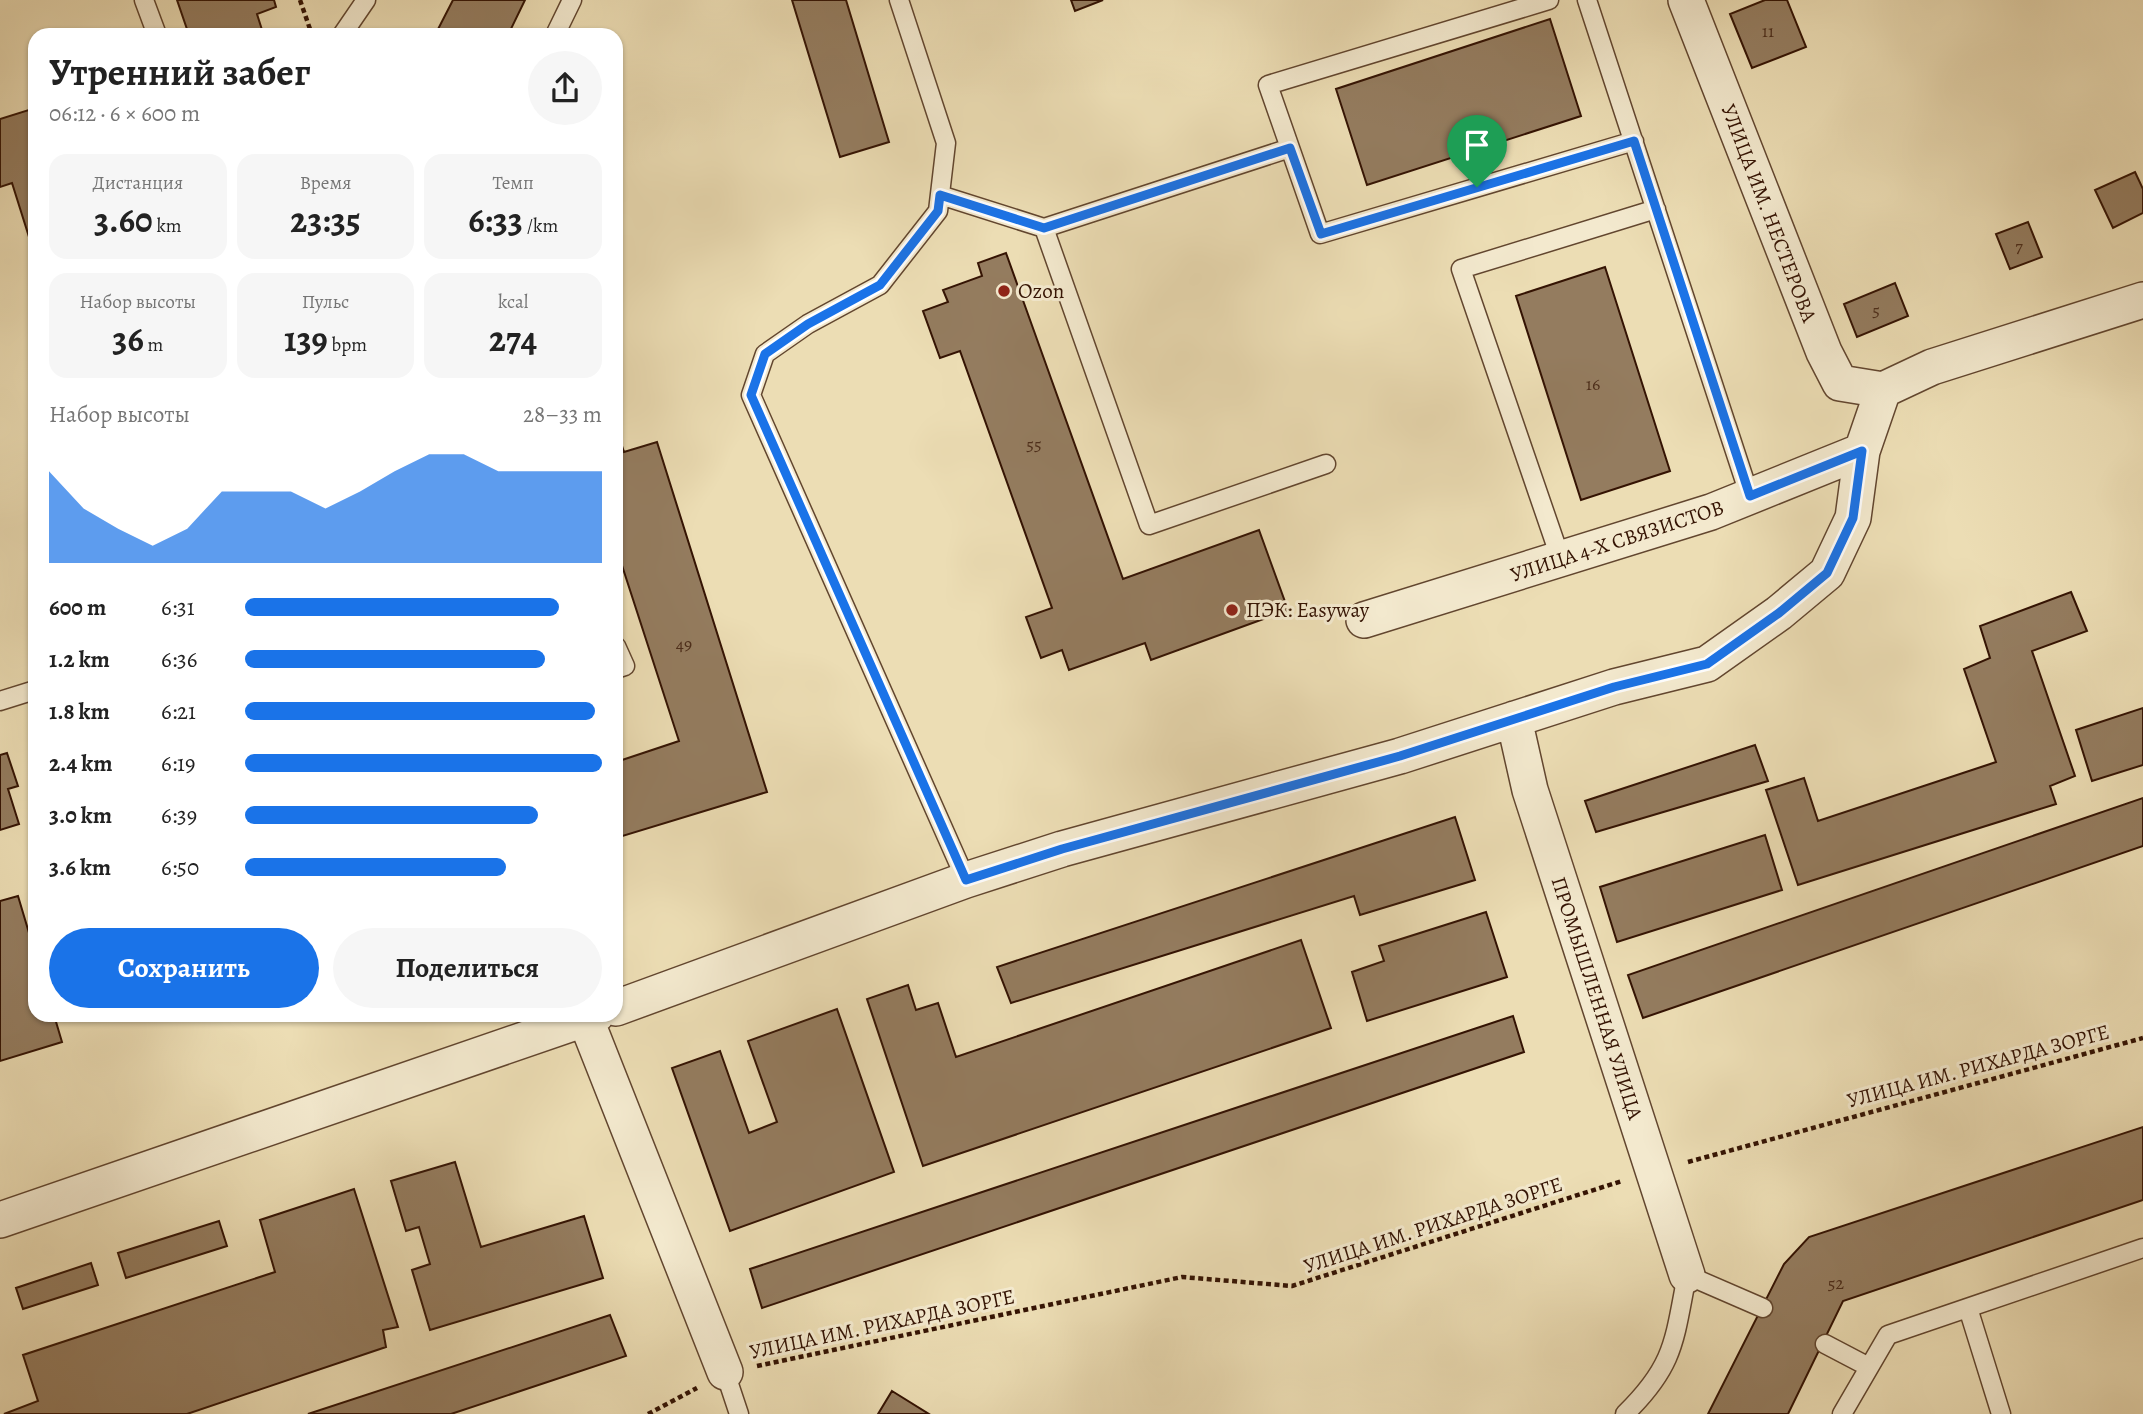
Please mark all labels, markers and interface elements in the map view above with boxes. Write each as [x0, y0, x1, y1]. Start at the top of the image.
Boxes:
house number: 11 [1762, 19, 1774, 43]
text: Утренний забег [49, 46, 310, 98]
button: share [528, 51, 602, 125]
text: 06:12 · 6 × 600 m [49, 98, 200, 129]
street label: УЛИЦА ИМ. НЕСТЕРОВА [1714, 100, 1824, 327]
pin [1447, 115, 1507, 187]
icon: arrive [1458, 126, 1496, 164]
text: Дистанция [93, 170, 183, 196]
text: Время [300, 170, 351, 196]
text: Темп [492, 170, 534, 196]
text: 3.60 [94, 196, 153, 244]
text: 23:35 [290, 196, 361, 244]
text: 6:33 [468, 196, 523, 244]
text: km [153, 213, 182, 239]
text: /km [523, 213, 558, 239]
house number: 7 [2015, 234, 2023, 258]
place label: Ozon [1018, 277, 1064, 305]
marker: Ozon [996, 283, 1012, 299]
text: Набор высоты [80, 289, 196, 315]
text: Пульс [302, 289, 349, 315]
text: kcal [498, 289, 528, 315]
house number: 5 [1872, 298, 1880, 322]
text: 36 [112, 315, 144, 363]
text: 139 [284, 315, 328, 363]
text: 274 [489, 315, 537, 363]
text: m [144, 332, 163, 358]
text: bpm [328, 332, 367, 358]
house number: 16 [1586, 372, 1600, 396]
text: Набор высоты [49, 399, 190, 430]
text: 28–33 m [523, 399, 602, 430]
house number: 55 [1026, 432, 1042, 456]
street label: УЛИЦА 4-Х СВЯЗИСТОВ [1507, 493, 1727, 589]
text: 600 m [49, 592, 106, 623]
text: 6:31 [161, 592, 195, 623]
place label: ПЭК: Easyway [1246, 596, 1370, 624]
marker: ПЭК: Easyway [1224, 602, 1240, 618]
house number: 49 [676, 632, 692, 656]
text: 1.2 km [49, 644, 110, 675]
text: 6:36 [161, 644, 197, 675]
text: 1.8 km [49, 696, 110, 727]
text: 6:21 [161, 696, 196, 727]
text: 2.4 km [49, 748, 112, 779]
text: 6:19 [161, 748, 195, 779]
text: 3.0 km [49, 800, 112, 831]
text: 6:39 [161, 800, 197, 831]
text: 3.6 km [49, 852, 111, 883]
text: 6:50 [161, 852, 199, 883]
street label: ПРОМЫШЛЕННАЯ УЛИЦА [1544, 873, 1650, 1124]
button: Сохранить [49, 928, 319, 1008]
button: Поделиться [333, 928, 602, 1008]
street label: УЛИЦА ИМ. РИХАРДА ЗОРГЕ [1844, 1017, 2112, 1115]
street label: УЛИЦА ИМ. РИХАРДА ЗОРГЕ [1300, 1170, 1566, 1280]
house number: 52 [1828, 1271, 1845, 1295]
street label: УЛИЦА ИМ. РИХАРДА ЗОРГЕ [747, 1282, 1017, 1366]

